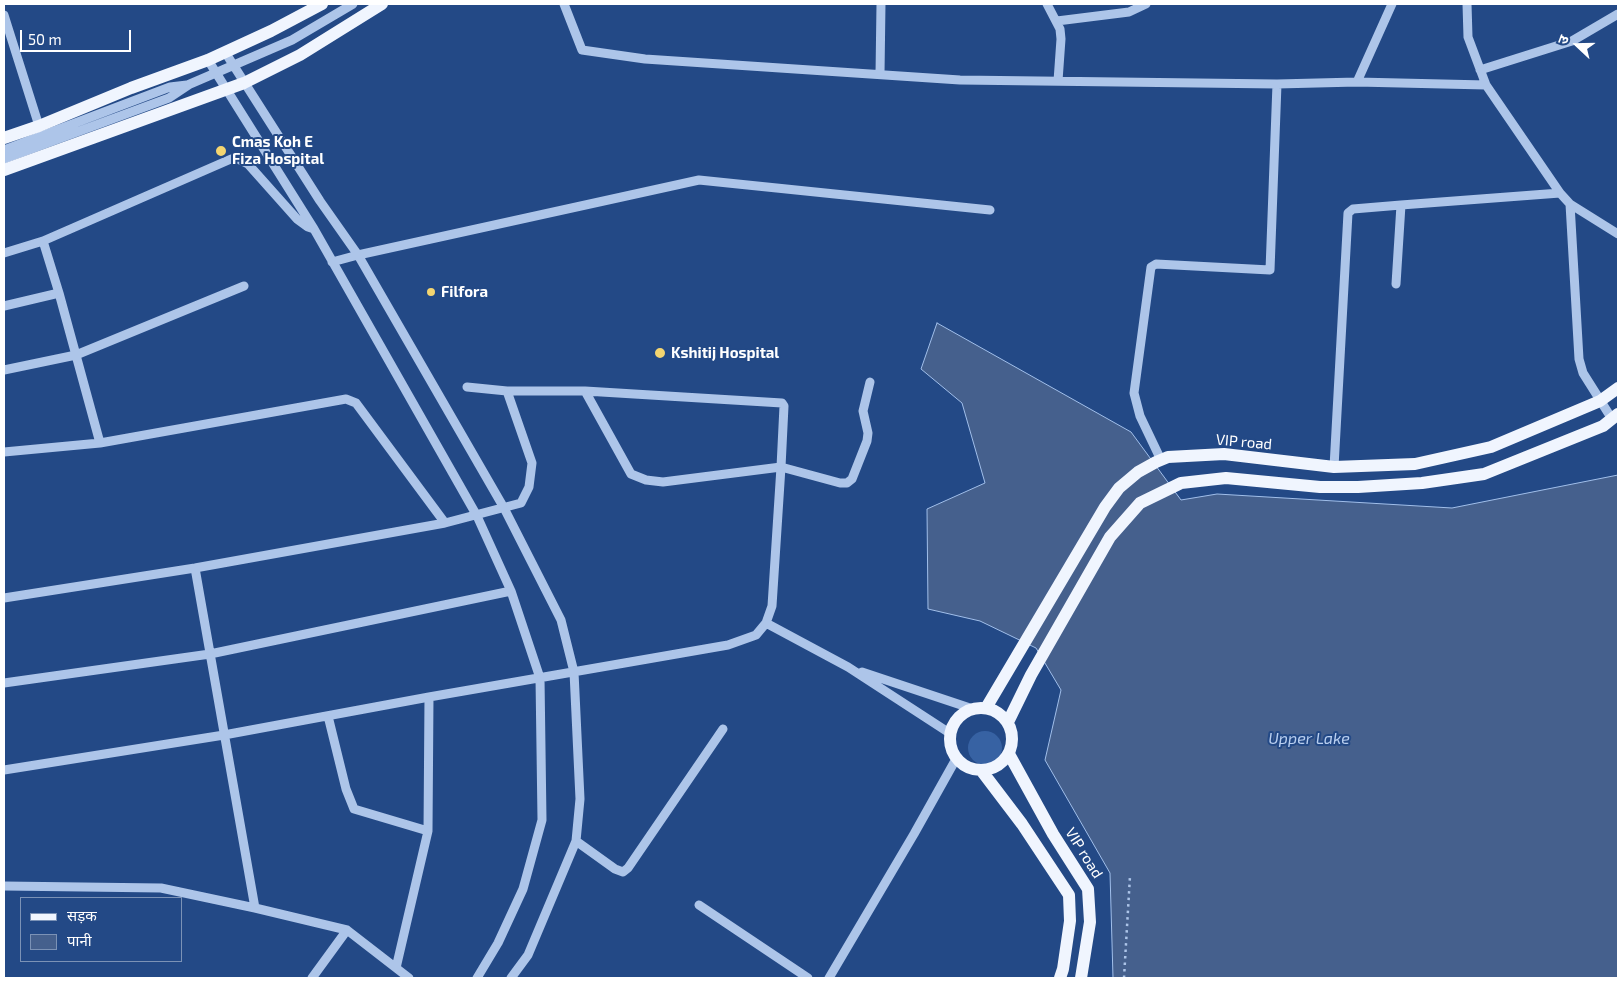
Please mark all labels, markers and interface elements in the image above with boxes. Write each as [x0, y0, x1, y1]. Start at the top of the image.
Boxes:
scale bar [22, 20, 134, 52]
north arrow [1552, 20, 1602, 70]
text: 50 m [28, 30, 62, 48]
text: उ [1553, 33, 1572, 46]
place label: Cmas Koh E Fiza Hospital [232, 133, 324, 168]
marker: Cmas Koh E Fiza Hospital [214, 144, 228, 158]
place label: Filfora [441, 283, 488, 301]
marker: Filfora [425, 286, 437, 298]
place label: Kshitij Hospital [671, 344, 779, 362]
marker: Kshitij Hospital [653, 346, 667, 360]
street label: VIP road [1215, 431, 1273, 453]
water label: Upper Lake [1268, 729, 1350, 749]
street label: VIP road [1061, 824, 1107, 882]
legend [20, 897, 182, 962]
text: सड़क [67, 906, 97, 924]
text: पानी [67, 931, 92, 949]

